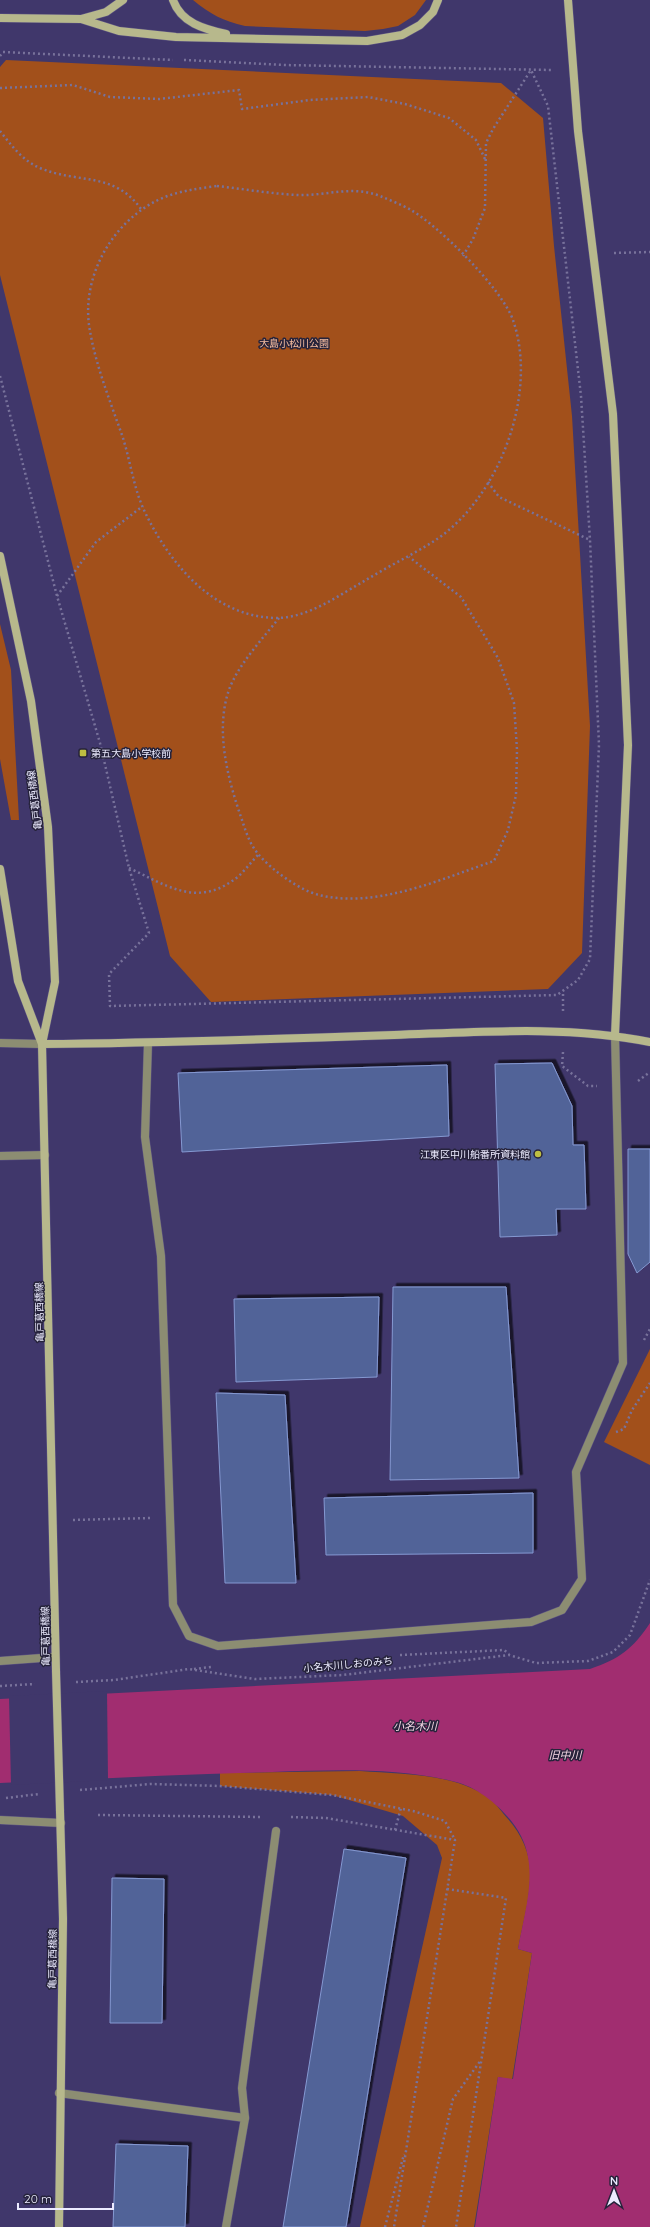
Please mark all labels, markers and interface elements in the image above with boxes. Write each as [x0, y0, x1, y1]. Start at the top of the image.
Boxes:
park label: 大島小松川公園 [259, 337, 329, 350]
place label: 第五大島小学校前 [91, 747, 171, 760]
marker: 第五大島小学校前 [78, 748, 88, 758]
street label: 亀戸葛西橋線 [24, 769, 45, 831]
place label: 江東区中川船番所資料館 [420, 1148, 530, 1161]
marker: 江東区中川船番所資料館 [533, 1149, 543, 1159]
street label: 亀戸葛西橋線 [32, 1282, 47, 1342]
street label: 亀戸葛西橋線 [38, 1606, 53, 1666]
street label: 小名木川しおのみち [303, 1654, 393, 1675]
water label: 小名木川 [393, 1719, 438, 1733]
water label: 旧中川 [549, 1748, 582, 1762]
street label: 亀戸葛西橋線 [45, 1929, 60, 1989]
north arrow [594, 2171, 634, 2211]
text: N [610, 2174, 618, 2188]
scale bar [18, 2185, 113, 2211]
text: 20 m [24, 2191, 52, 2206]

